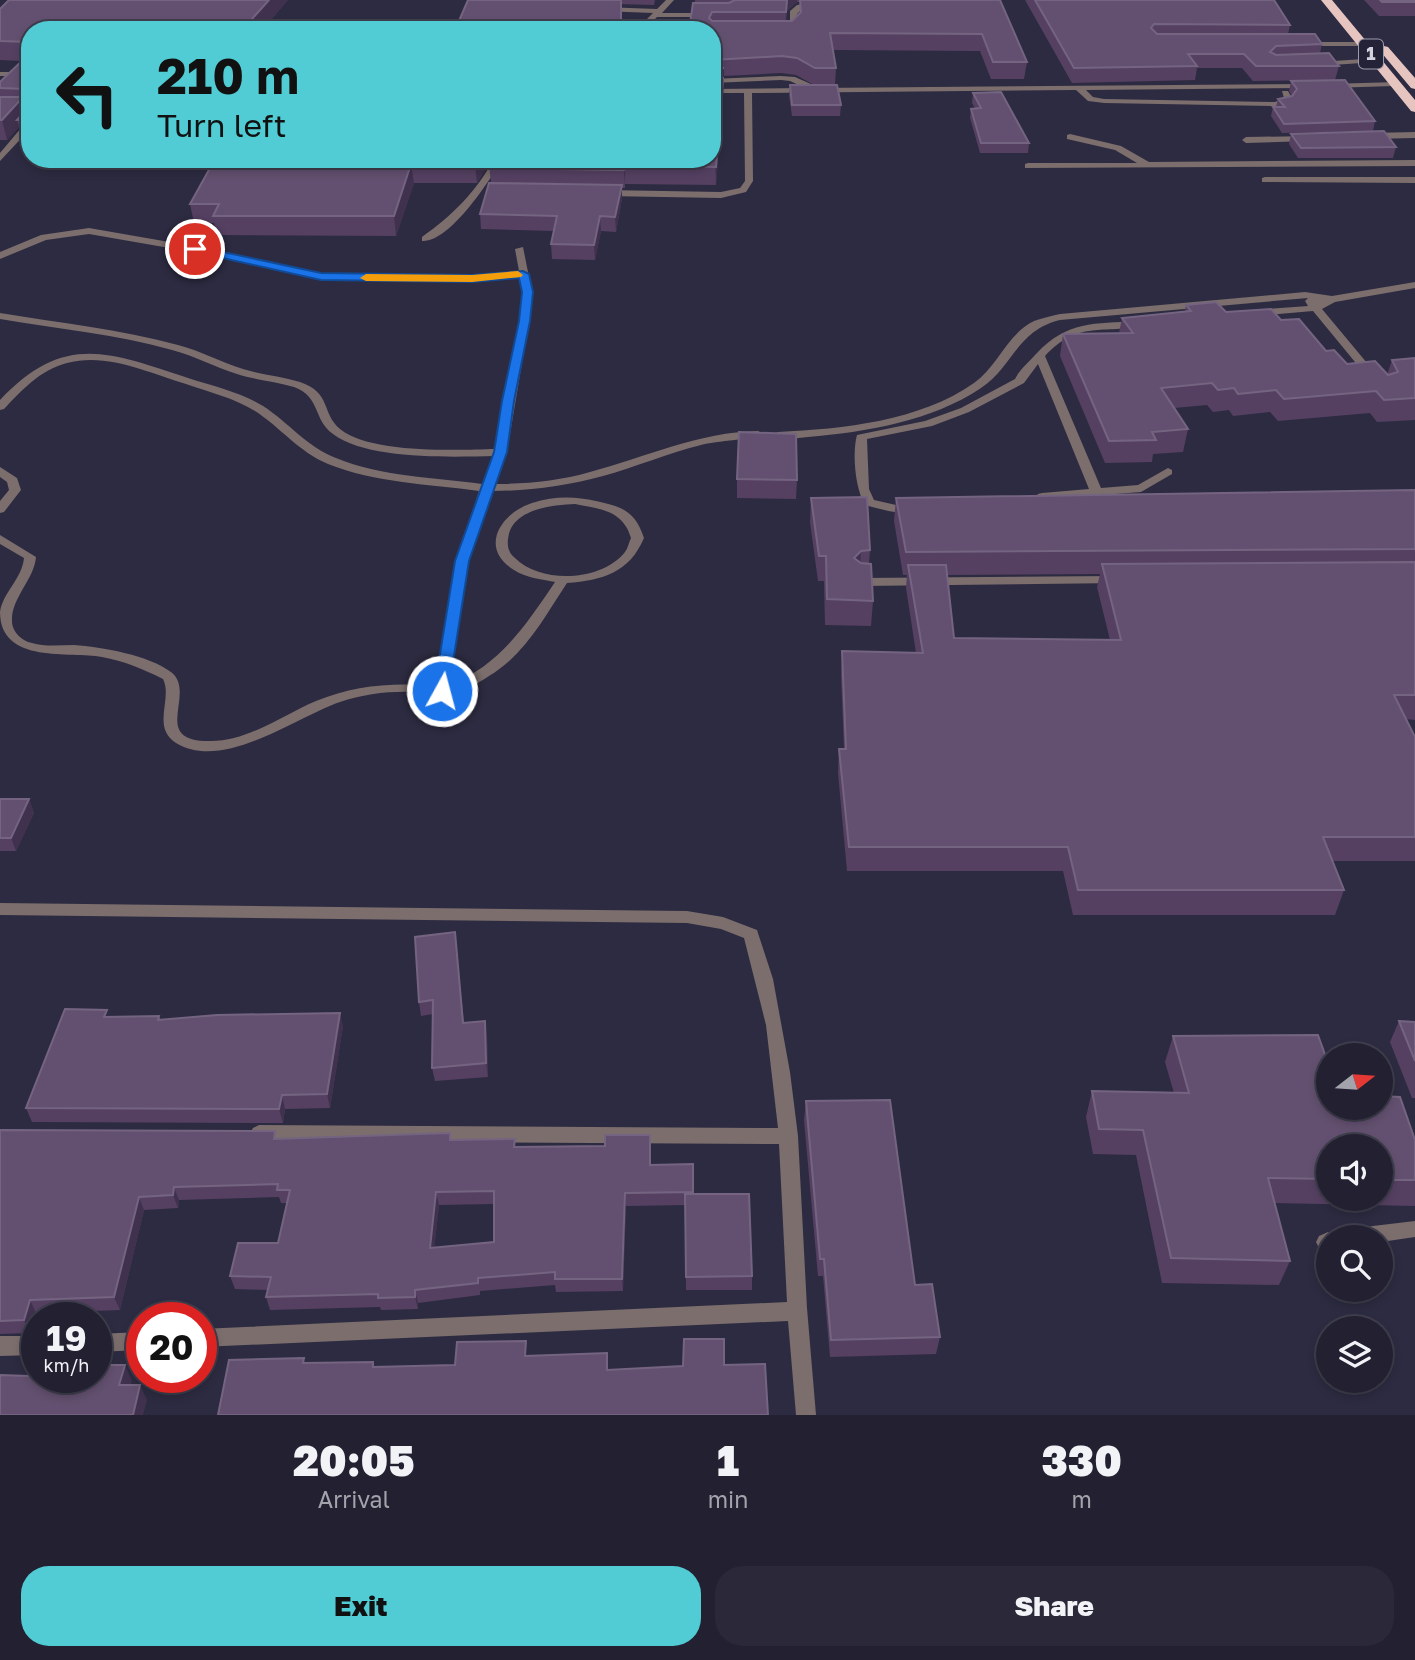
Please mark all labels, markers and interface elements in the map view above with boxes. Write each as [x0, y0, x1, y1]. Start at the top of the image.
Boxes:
road number: 1 [1359, 40, 1383, 68]
text: 210 m [157, 46, 299, 105]
icon: left [42, 49, 133, 140]
text: Turn left [157, 106, 286, 144]
pin [165, 219, 225, 279]
icon: arrive [176, 230, 214, 268]
position arrow [405, 654, 479, 728]
north arrow [1316, 1043, 1393, 1120]
map controls [1316, 1043, 1393, 1393]
button: sound [1316, 1134, 1393, 1211]
button: search [1316, 1225, 1393, 1302]
speed limit sign: 20 [126, 1302, 217, 1393]
button: layers [1316, 1316, 1393, 1393]
text: 19 [46, 1317, 87, 1359]
text: km/h [44, 1354, 89, 1376]
text: 20:05 [293, 1435, 415, 1485]
text: 1 [717, 1435, 739, 1485]
text: 330 [1041, 1435, 1122, 1485]
text: Arrival [318, 1485, 390, 1513]
text: min [708, 1485, 748, 1513]
text: m [1072, 1485, 1092, 1513]
button: Exit [21, 1566, 701, 1646]
button: Share [715, 1566, 1394, 1646]

